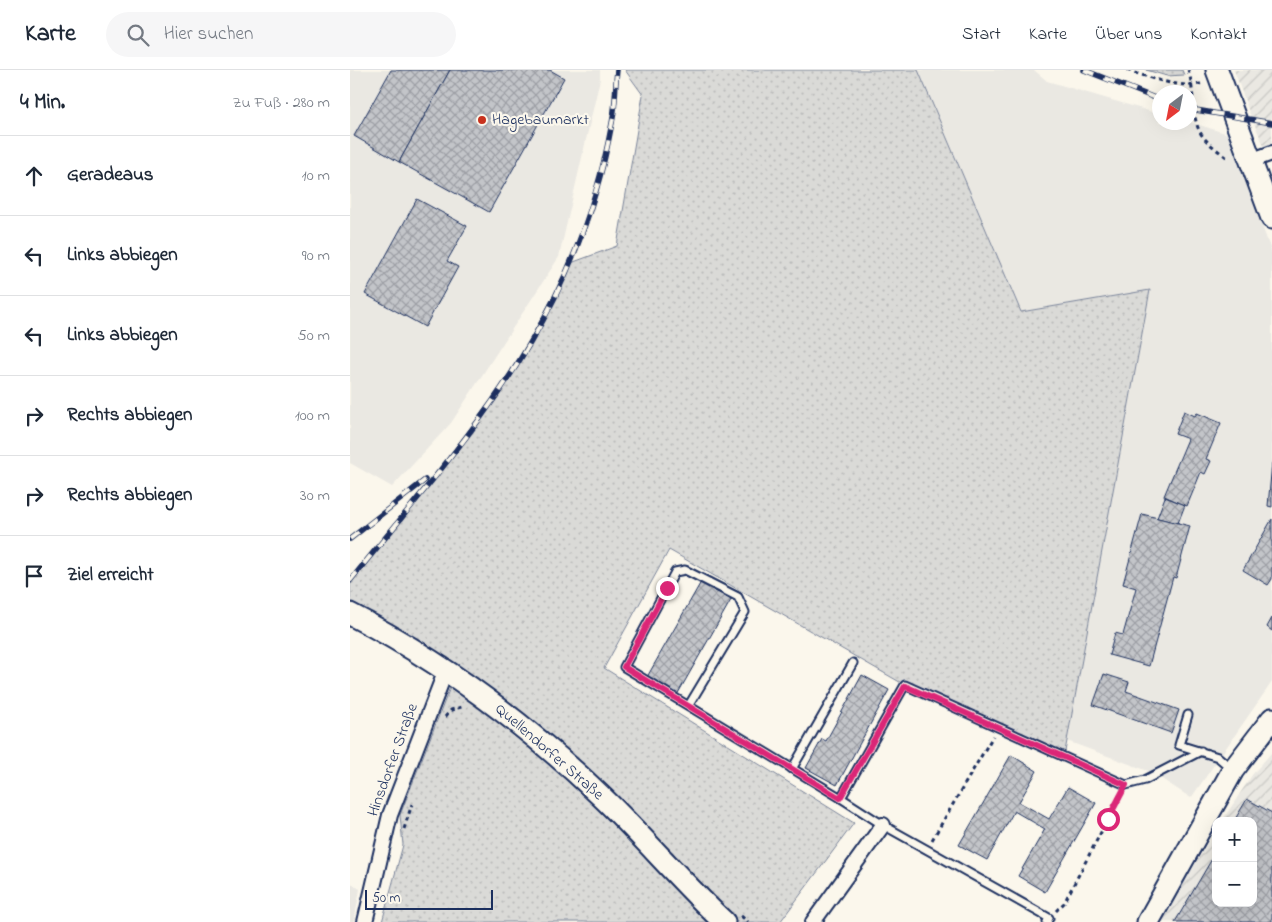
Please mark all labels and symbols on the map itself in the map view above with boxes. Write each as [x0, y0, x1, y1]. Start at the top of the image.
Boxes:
north arrow [1152, 85, 1197, 130]
place label: Hagebaumarkt [492, 108, 590, 132]
marker: Hagebaumarkt [476, 114, 488, 126]
route end [656, 577, 679, 600]
street label: Quellendorfer Straße [489, 698, 609, 807]
street label: Hinsdorfer Straße [361, 699, 425, 820]
route start [1097, 808, 1120, 831]
scale bar [365, 887, 492, 910]

